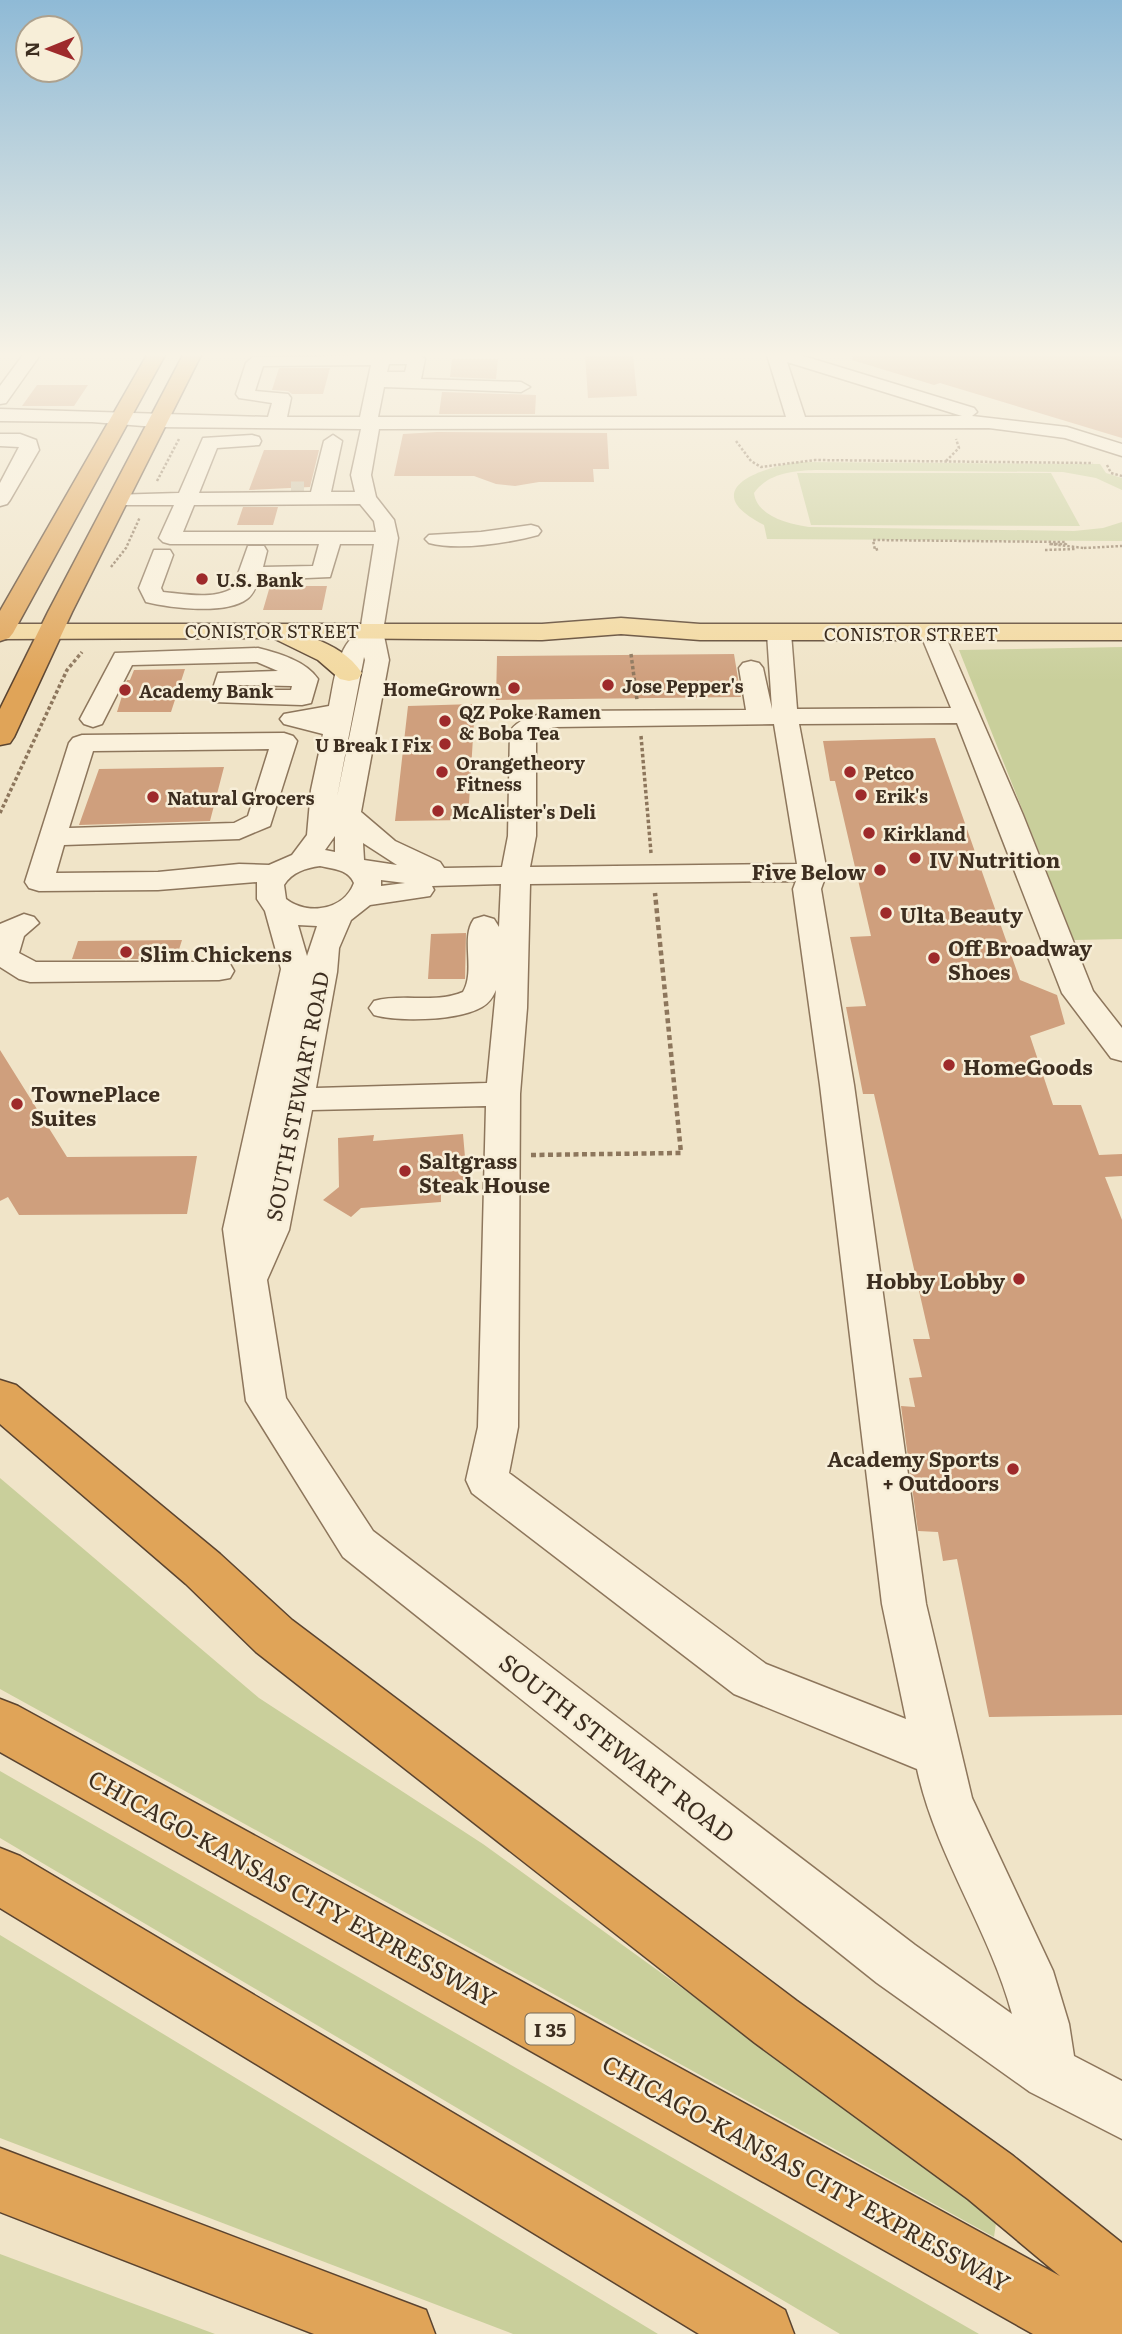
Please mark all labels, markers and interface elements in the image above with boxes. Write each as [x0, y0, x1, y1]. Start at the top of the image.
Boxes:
north arrow [14, 14, 84, 84]
text: N [17, 41, 45, 58]
place label: U.S. Bank [216, 566, 304, 593]
marker: U.S. Bank [194, 571, 210, 587]
street label: CONISTOR STREET [185, 617, 359, 644]
street label: CONISTOR STREET [824, 620, 998, 647]
place label: Jose Pepper's [622, 672, 744, 699]
place label: HomeGrown [383, 675, 500, 702]
place label: Academy Bank [139, 677, 274, 704]
marker: Jose Pepper's [600, 677, 616, 693]
marker: HomeGrown [506, 680, 522, 696]
marker: Academy Bank [117, 682, 133, 698]
place label: QZ Poke Ramen & Boba Tea [459, 698, 601, 746]
marker: QZ Poke Ramen & Boba Tea [437, 713, 453, 729]
place label: U Break I Fix [315, 731, 431, 758]
marker: U Break I Fix [437, 736, 453, 752]
place label: Orangetheory Fitness [456, 749, 585, 797]
place label: Petco [864, 759, 914, 786]
marker: Orangetheory Fitness [434, 764, 450, 780]
marker: Petco [842, 764, 858, 780]
place label: Erik's [875, 782, 928, 809]
place label: Natural Grocers [167, 784, 314, 811]
marker: Erik's [853, 787, 869, 803]
marker: Natural Grocers [145, 789, 161, 805]
place label: McAlister's Deli [452, 798, 597, 825]
marker: McAlister's Deli [430, 803, 446, 819]
place label: Kirkland [883, 820, 966, 847]
marker: Kirkland [861, 825, 877, 841]
place label: IV Nutrition [929, 843, 1061, 874]
marker: IV Nutrition [907, 850, 923, 866]
place label: Five Below [751, 855, 866, 886]
marker: Five Below [872, 862, 888, 878]
place label: Ulta Beauty [900, 898, 1023, 929]
marker: Ulta Beauty [878, 905, 894, 921]
place label: Off Broadway Shoes [948, 931, 1092, 986]
place label: Slim Chickens [140, 937, 292, 968]
marker: Slim Chickens [118, 944, 134, 960]
marker: Off Broadway Shoes [926, 950, 942, 966]
street label: SOUTH STEWART ROAD [257, 968, 335, 1224]
place label: HomeGoods [963, 1050, 1093, 1081]
marker: HomeGoods [941, 1057, 957, 1073]
place label: TownePlace Suites [31, 1077, 160, 1132]
marker: TownePlace Suites [9, 1096, 25, 1112]
place label: Saltgrass Steak House [419, 1144, 550, 1199]
marker: Saltgrass Steak House [397, 1163, 413, 1179]
place label: Hobby Lobby [866, 1264, 1005, 1295]
marker: Hobby Lobby [1011, 1271, 1027, 1287]
place label: Academy Sports + Outdoors [827, 1442, 999, 1497]
marker: Academy Sports + Outdoors [1005, 1461, 1021, 1477]
street label: SOUTH STEWART ROAD [493, 1644, 743, 1850]
street label: CHICAGO-KANSAS CITY EXPRESSWAY [83, 1760, 503, 2014]
road number: I 35 [526, 2013, 574, 2044]
street label: CHICAGO-KANSAS CITY EXPRESSWAY [597, 2045, 1017, 2299]

